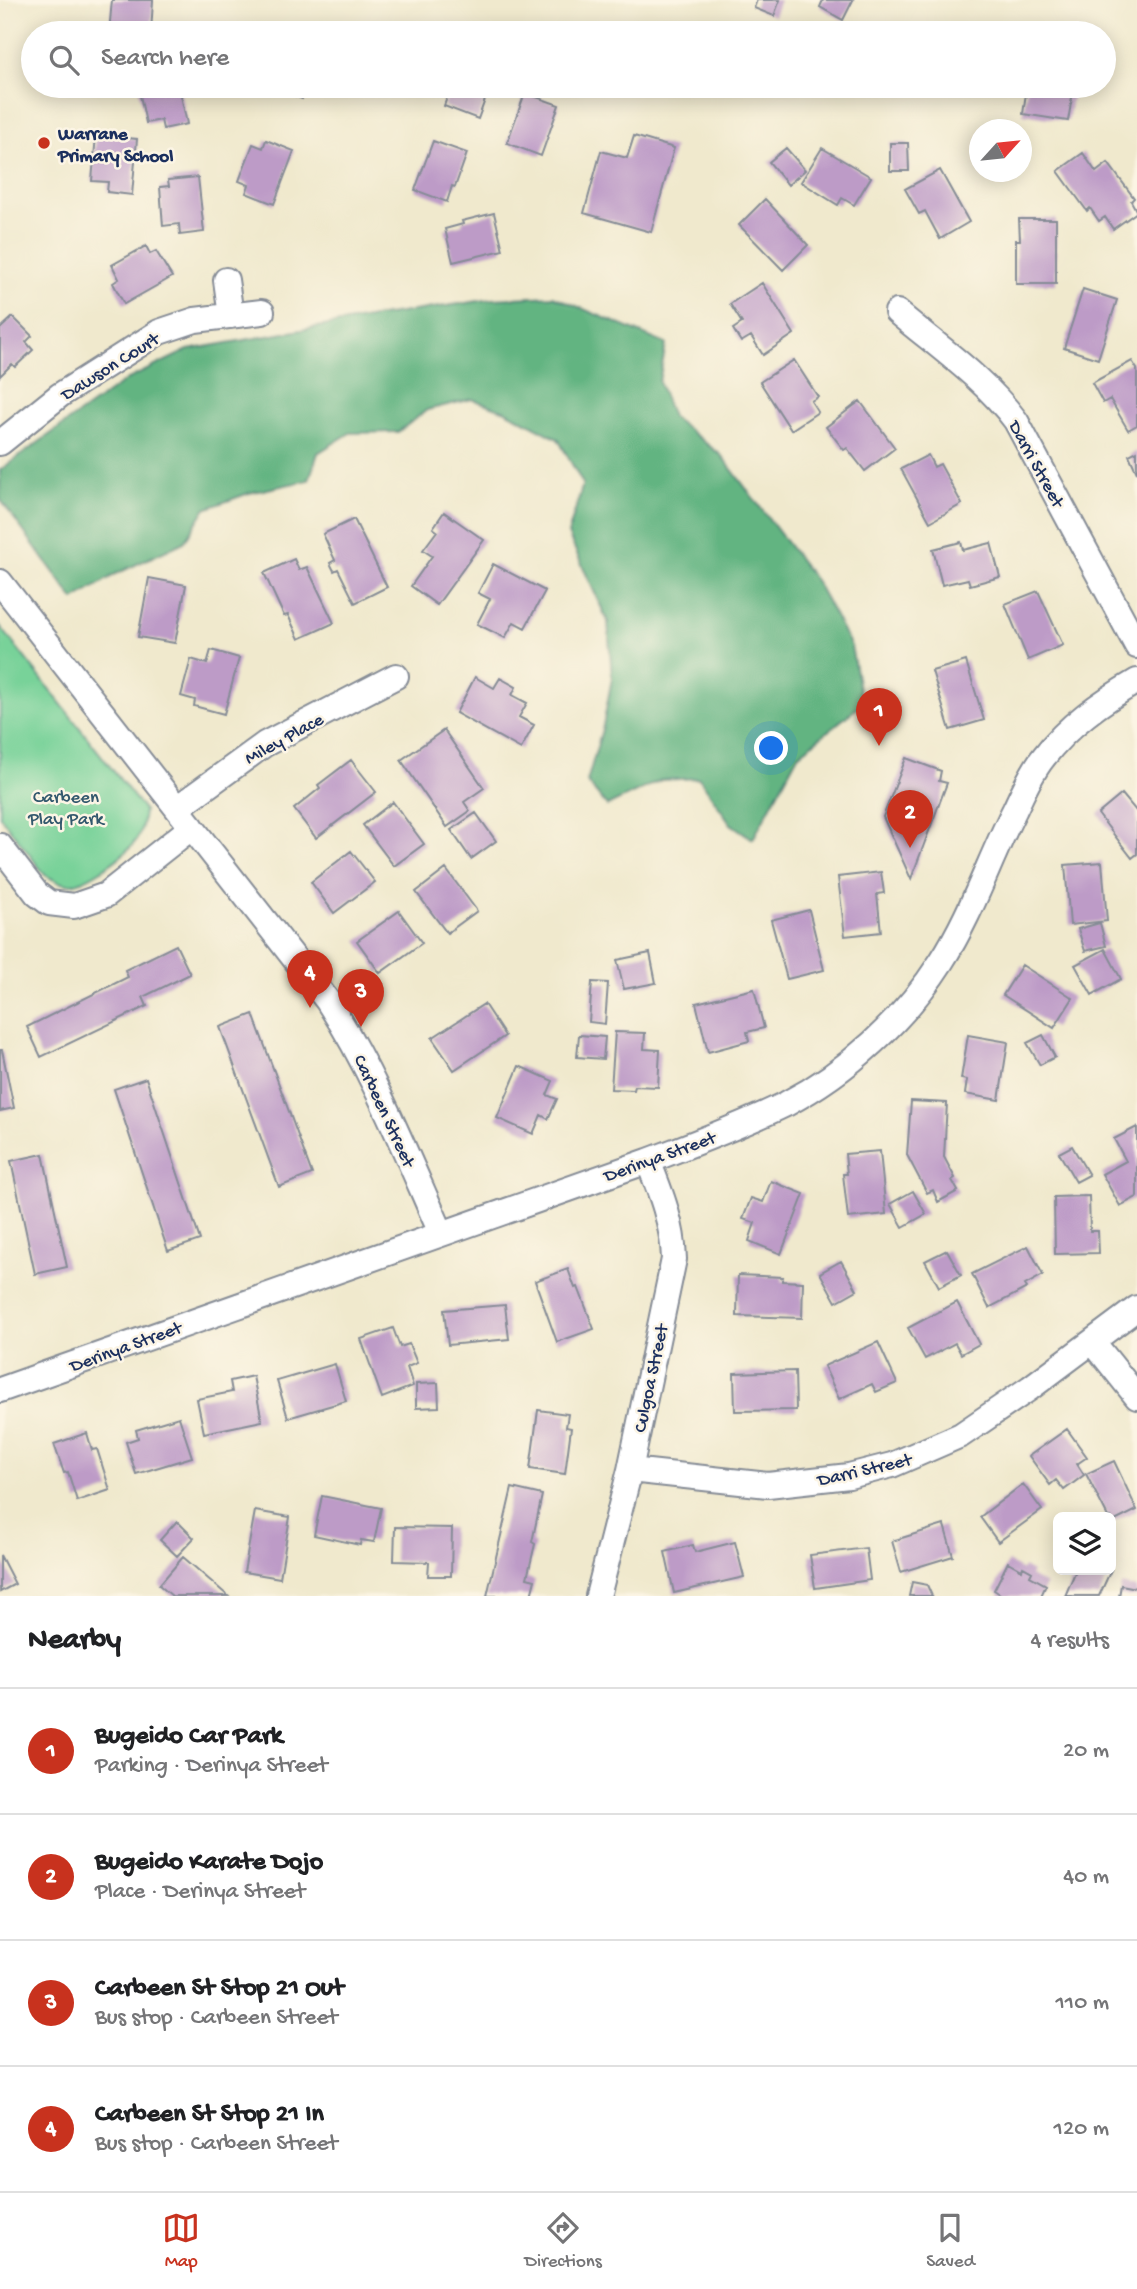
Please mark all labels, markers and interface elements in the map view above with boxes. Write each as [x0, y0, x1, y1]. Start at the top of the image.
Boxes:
search box [21, 21, 1116, 98]
icon: search [45, 41, 83, 79]
text: Search here [101, 44, 229, 75]
north arrow [969, 119, 1032, 182]
place label: Warrane Primary School [57, 124, 173, 169]
marker: Warrane Primary School [36, 135, 52, 151]
street label: Dawson Court [56, 327, 166, 408]
street label: Darri Street [1001, 416, 1069, 514]
pin: 1 [856, 688, 902, 746]
street label: Miley Place [241, 709, 328, 771]
your location [754, 731, 788, 765]
park label: Carbeen Play Park [27, 787, 105, 832]
pin: 2 [887, 790, 933, 848]
pin: 4 [287, 950, 333, 1008]
pin: 3 [338, 969, 384, 1027]
street label: Carbeen Street [347, 1052, 420, 1173]
street label: Derinya Street [599, 1127, 721, 1190]
street label: Derinya Street [65, 1317, 187, 1380]
street label: Culgoa Street [630, 1320, 676, 1435]
street label: Darri Street [814, 1449, 916, 1494]
map controls [1053, 1512, 1116, 1575]
button: layers [1053, 1512, 1116, 1575]
text: Nearby [28, 1624, 121, 1659]
text: 4 results [1030, 1628, 1109, 1655]
text: Bugeido Car Park [95, 1722, 283, 1753]
text: 1 [46, 1738, 56, 1765]
text: 20 m [1063, 1738, 1109, 1765]
text: Parking · Derinya Street [95, 1753, 328, 1780]
text: Bugeido Karate Dojo [95, 1848, 323, 1879]
text: 2 [45, 1864, 57, 1891]
text: 40 m [1063, 1864, 1109, 1891]
text: Place · Derinya Street [95, 1879, 305, 1906]
text: Carbeen St Stop 21 Out [95, 1974, 344, 2005]
text: 3 [45, 1990, 57, 2017]
text: 110 m [1056, 1990, 1109, 2017]
text: Bus stop · Carbeen Street [95, 2005, 338, 2032]
text: Carbeen St Stop 21 In [95, 2100, 324, 2131]
text: 4 [46, 2116, 56, 2143]
text: 120 m [1054, 2116, 1109, 2143]
text: Bus stop · Carbeen Street [95, 2131, 338, 2158]
tab: Map [162, 2209, 200, 2274]
tab: Directions [525, 2209, 602, 2274]
tab: Saved [926, 2209, 975, 2274]

